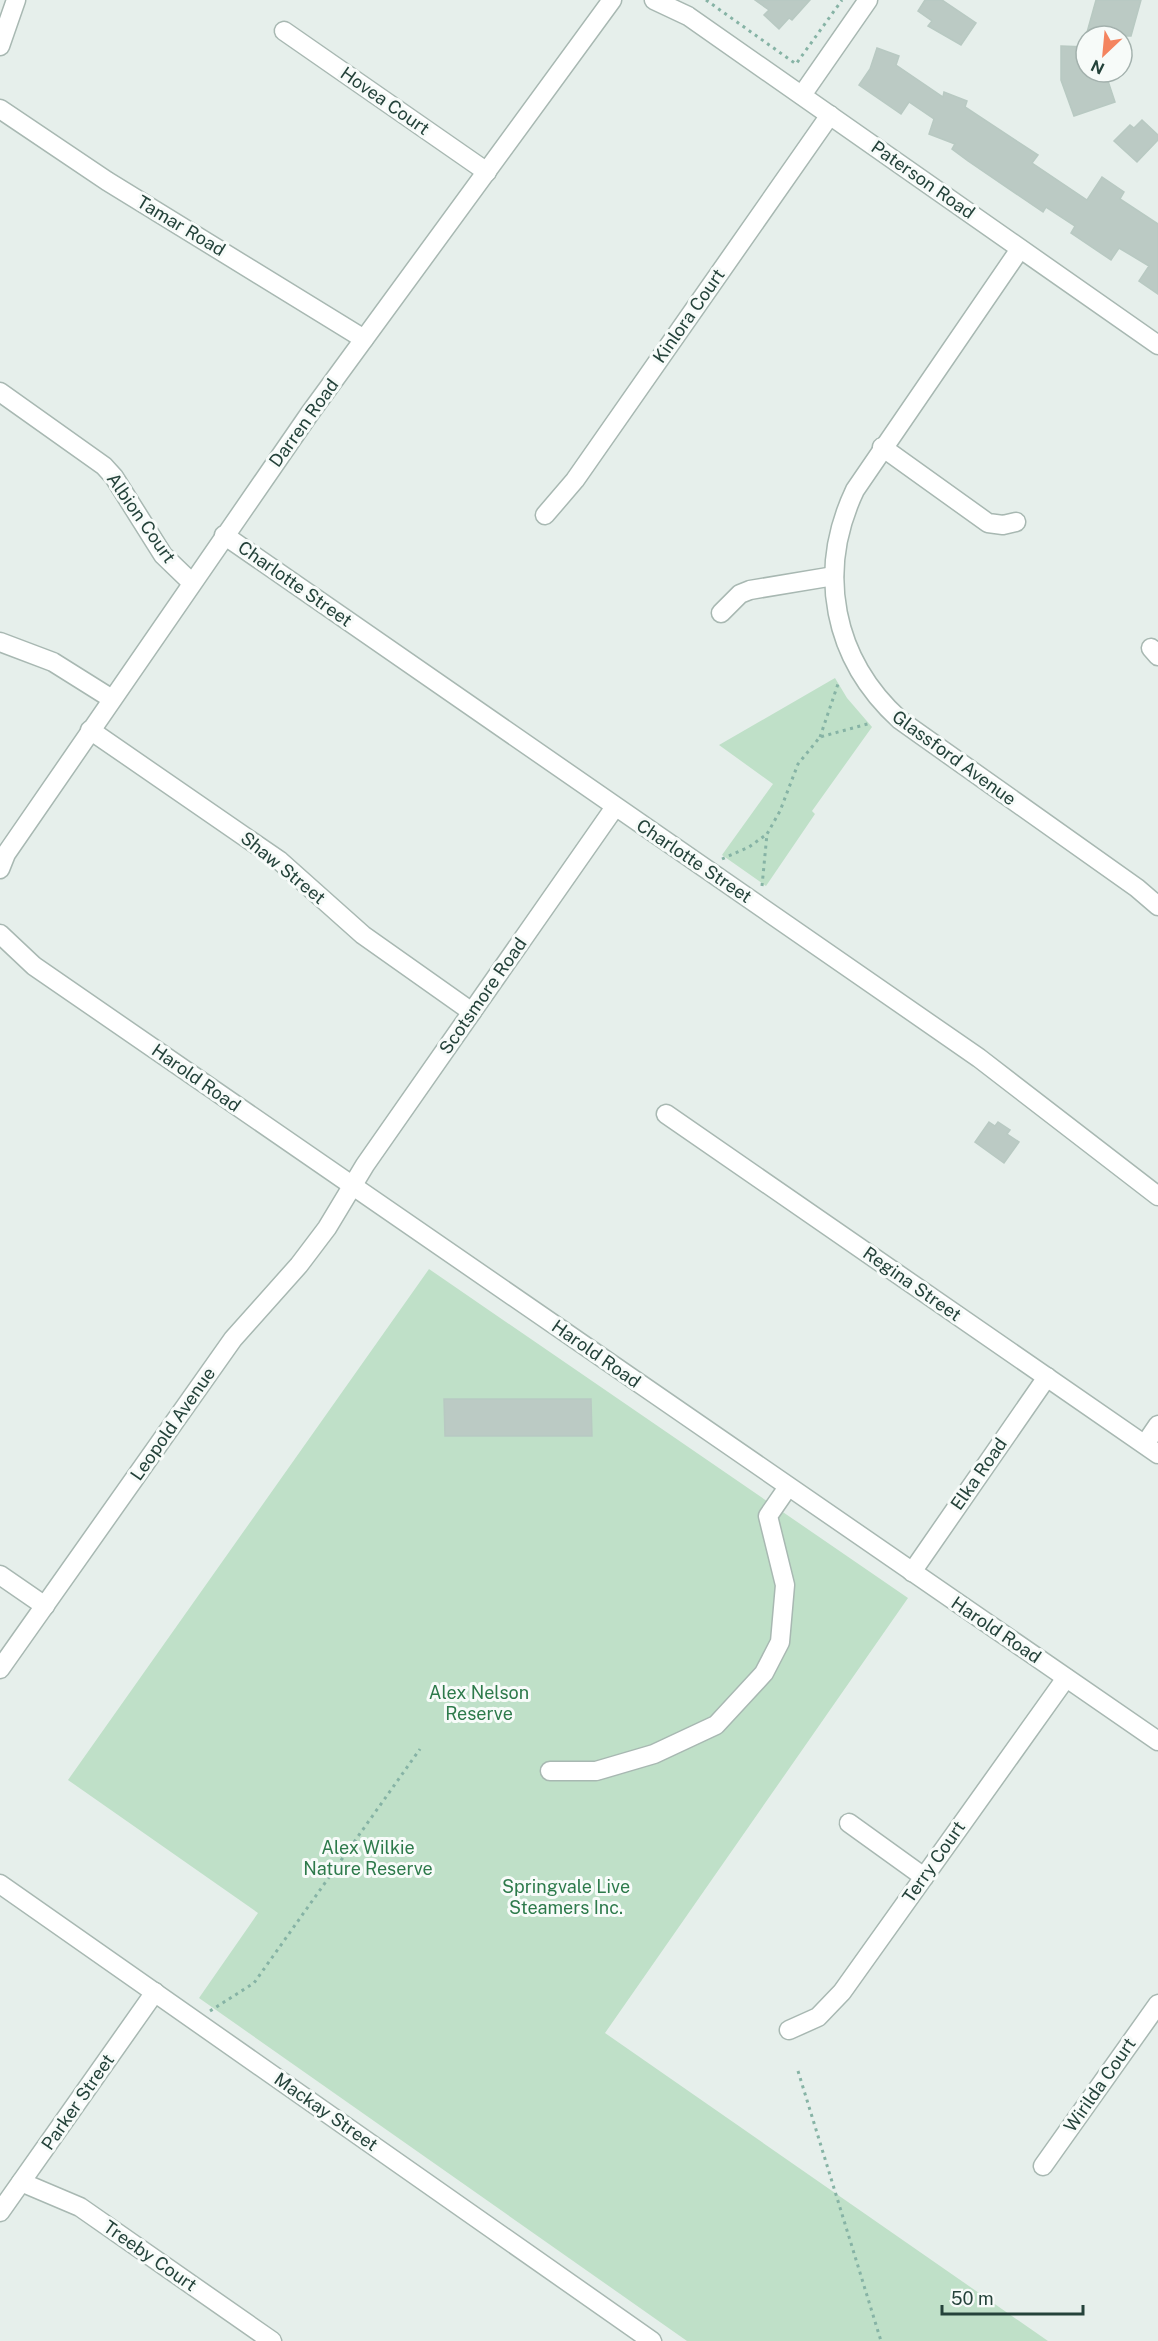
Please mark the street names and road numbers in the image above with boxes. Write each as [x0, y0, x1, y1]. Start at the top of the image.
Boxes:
street label: Hovea Court [337, 62, 434, 139]
street label: Paterson Road [868, 136, 979, 223]
street label: Tamar Road [133, 191, 229, 260]
street label: Kinlora Court [648, 265, 729, 367]
street label: Darren Road [265, 374, 343, 471]
street label: Albion Court [103, 469, 180, 567]
street label: Charlotte Street [234, 536, 356, 631]
street label: Glassford Avenue [888, 706, 1020, 809]
street label: Charlotte Street [633, 814, 756, 907]
street label: Shaw Street [237, 827, 330, 908]
street label: Scotsmore Road [435, 933, 531, 1058]
street label: Harold Road [148, 1039, 245, 1116]
street label: Regina Street [859, 1242, 965, 1325]
street label: Harold Road [548, 1315, 645, 1392]
street label: Leopold Avenue [126, 1363, 219, 1484]
street label: Elka Road [946, 1434, 1011, 1514]
street label: Harold Road [948, 1592, 1045, 1667]
street label: Terry Court [898, 1817, 969, 1907]
street label: Wirilda Court [1059, 2034, 1140, 2136]
street label: Parker Street [37, 2050, 118, 2154]
street label: Mackay Street [270, 2068, 382, 2155]
street label: Treeby Court [100, 2216, 201, 2295]

